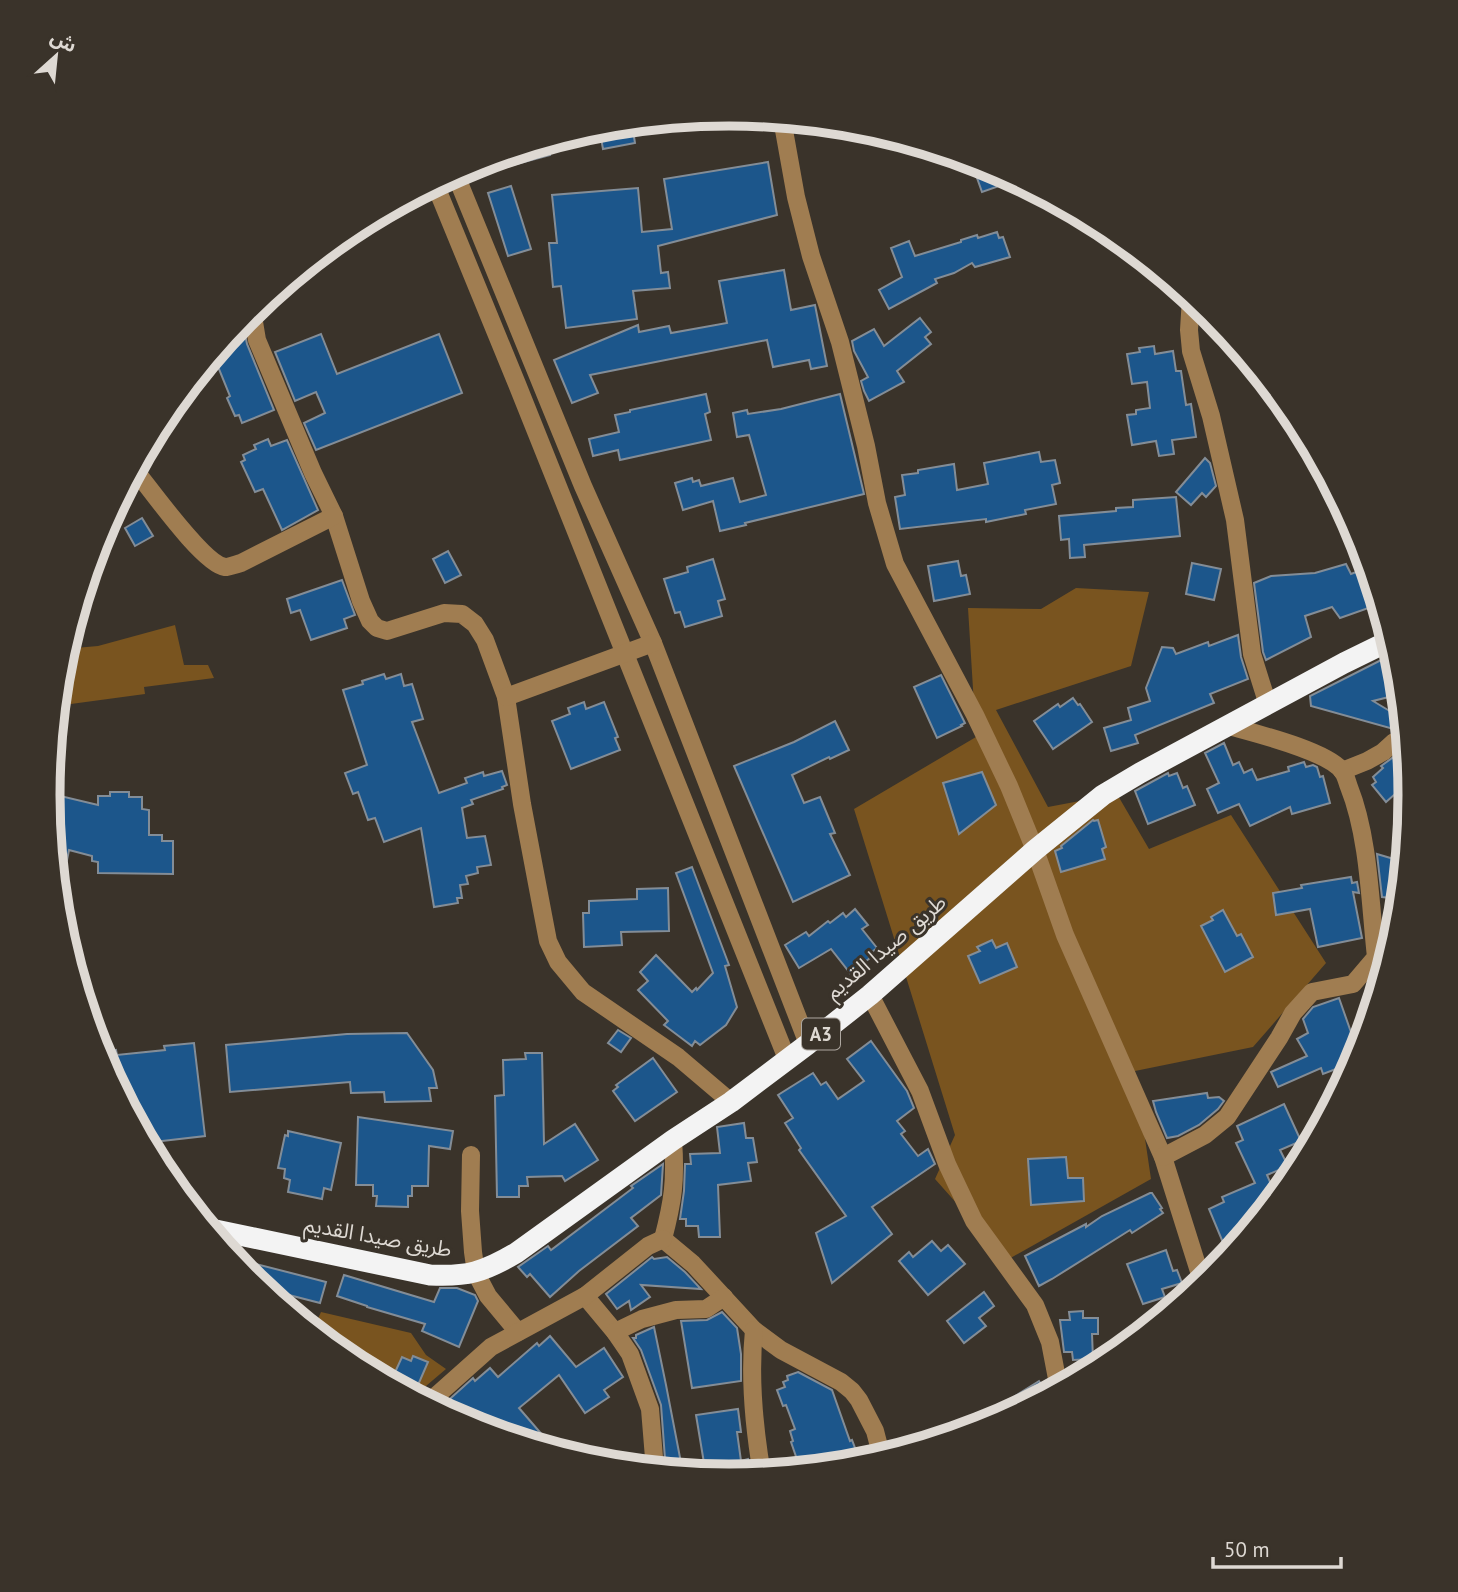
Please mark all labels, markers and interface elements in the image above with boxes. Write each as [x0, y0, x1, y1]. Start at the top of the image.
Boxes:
north arrow [21, 21, 91, 91]
text: ش [47, 24, 81, 57]
street label: طريق صيدا القديم [820, 888, 953, 1007]
road number: A3 [802, 1018, 840, 1050]
street label: طريق صيدا القديم [302, 1210, 454, 1265]
scale bar [1213, 1526, 1341, 1570]
text: 50 m [1224, 1536, 1270, 1563]

